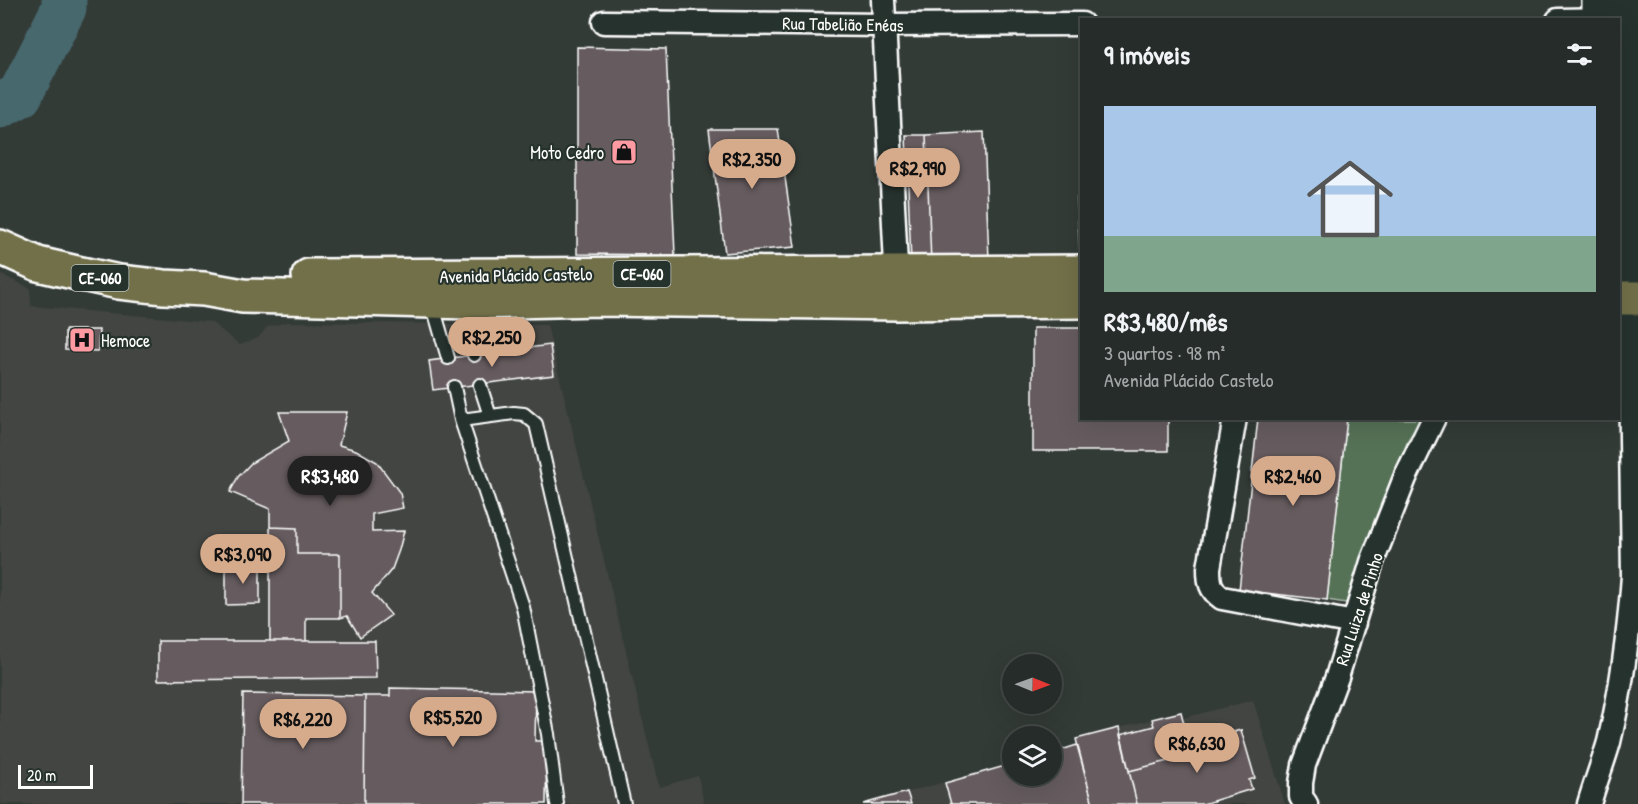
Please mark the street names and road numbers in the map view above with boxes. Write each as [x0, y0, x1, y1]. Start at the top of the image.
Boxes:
street label: Rua Tabelião Enéas [782, 10, 904, 38]
street label: Avenida Plácido Castelo [439, 261, 593, 289]
road number: CE-060 [614, 261, 670, 287]
road number: CE-060 [72, 265, 128, 291]
street label: Rua Luiza de Pinho [1329, 549, 1389, 669]

